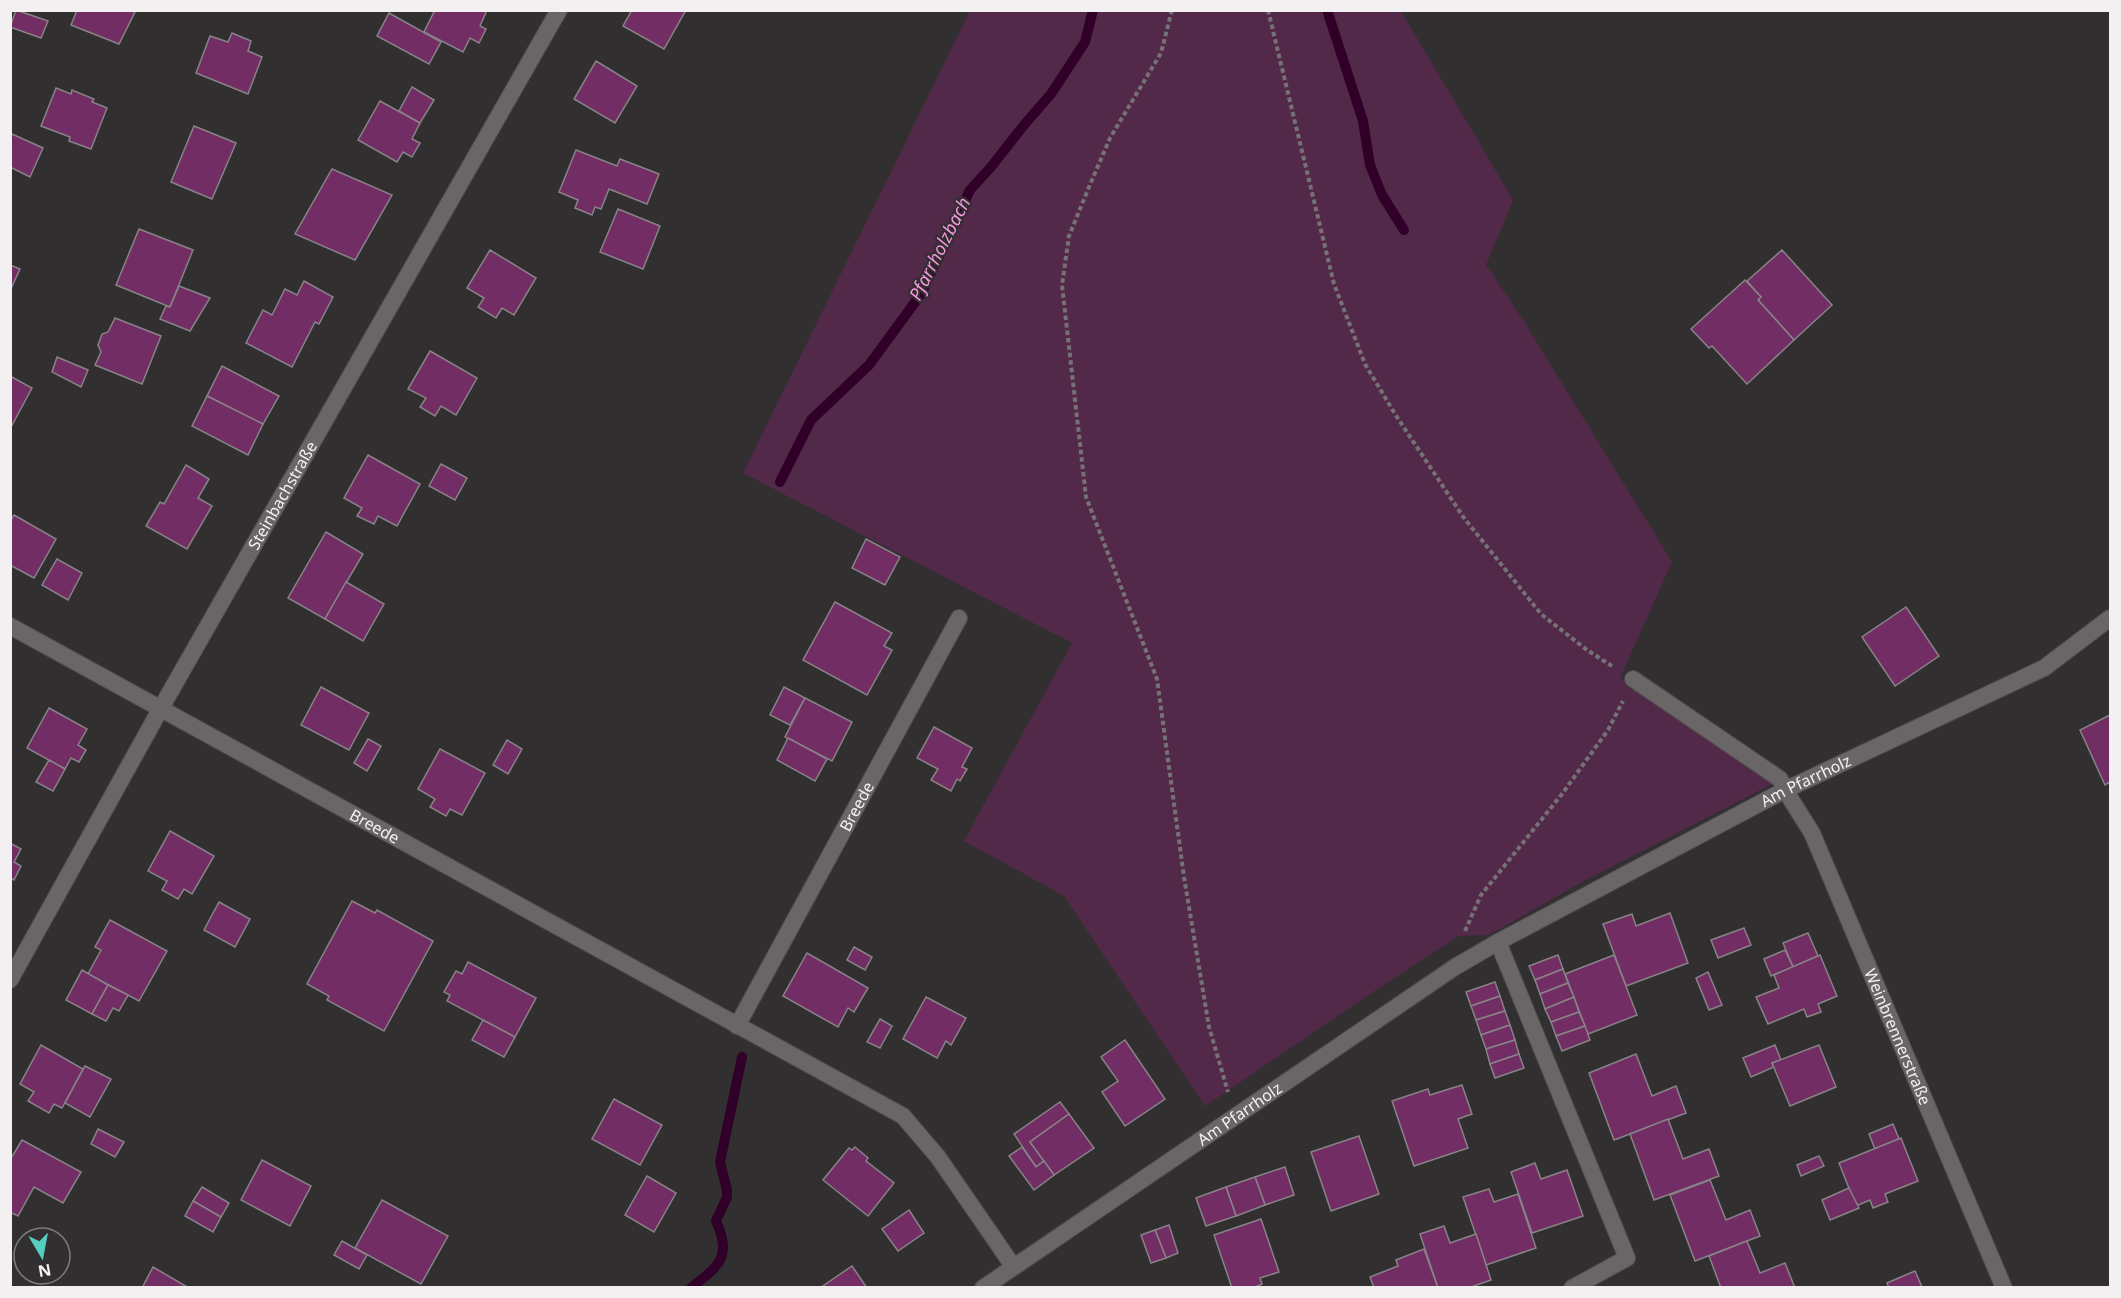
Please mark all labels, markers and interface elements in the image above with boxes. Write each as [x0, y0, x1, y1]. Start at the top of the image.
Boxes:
water label: Pfarrholzbach [903, 193, 975, 304]
street label: Steinbachstraße [243, 437, 322, 554]
street label: Am Pfarrholz [1757, 749, 1855, 812]
street label: Breede [834, 778, 879, 835]
street label: Breede [346, 804, 404, 849]
street label: Weinbrennerstraße [1859, 965, 1937, 1108]
street label: Am Pfarrholz [1193, 1077, 1286, 1150]
north arrow [12, 1226, 72, 1286]
text: N [36, 1259, 53, 1283]

